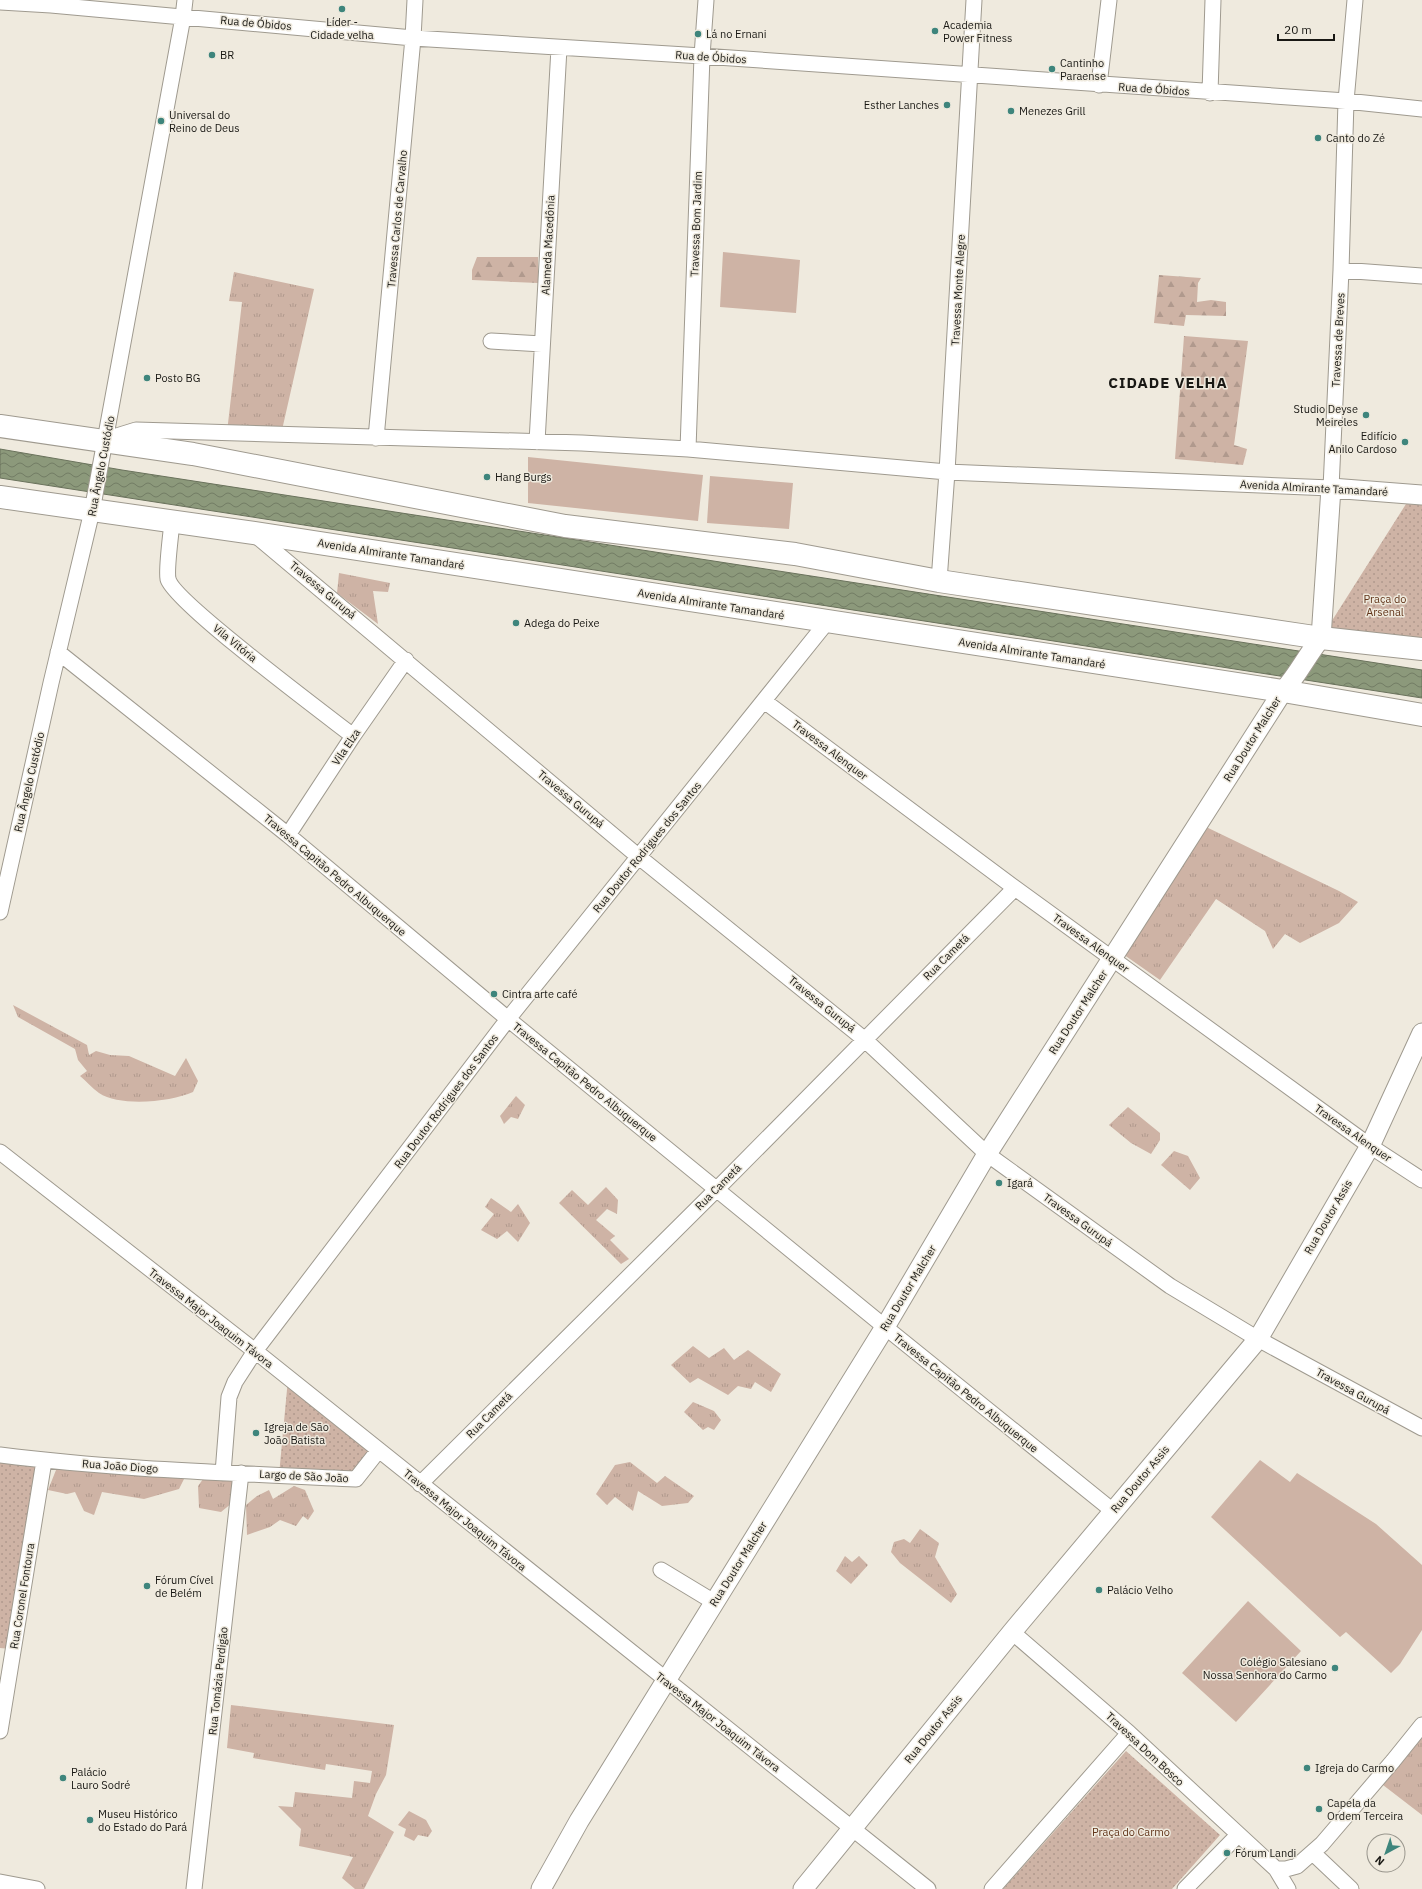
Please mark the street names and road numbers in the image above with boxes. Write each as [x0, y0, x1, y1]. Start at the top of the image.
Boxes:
street label: Rua de Óbidos [220, 13, 292, 33]
street label: Rua de Óbidos [675, 48, 747, 66]
street label: Rua de Óbidos [1118, 80, 1190, 98]
street label: Travessa Carlos de Carvalho [384, 149, 410, 289]
street label: Travessa Bom Jardim [687, 171, 705, 277]
street label: Alameda Macedônia [538, 195, 558, 295]
street label: Travessa Monte Alegre [948, 234, 968, 346]
street label: Travessa de Breves [1329, 292, 1347, 388]
street label: Rua Ângelo Custódio [84, 414, 118, 518]
street label: Avenida Almirante Tamandaré [1240, 477, 1388, 499]
street label: Avenida Almirante Tamandaré [317, 535, 465, 573]
street label: Travessa Gurupá [287, 558, 359, 622]
street label: Avenida Almirante Tamandaré [637, 585, 785, 623]
street label: Vila Vitória [210, 621, 260, 665]
street label: Avenida Almirante Tamandaré [958, 634, 1106, 672]
street label: Rua Doutor Malcher [1220, 694, 1284, 784]
street label: Travessa Alenquer [789, 717, 871, 783]
street label: Vila Elza [329, 726, 363, 768]
street label: Rua Ângelo Custódio [11, 731, 47, 833]
street label: Travessa Gurupá [535, 767, 607, 831]
street label: Rua Doutor Rodrigues dos Santos [590, 779, 704, 915]
street label: Travessa Capitão Pedro Albuquerque [261, 811, 409, 939]
street label: Travessa Alenquer [1050, 911, 1132, 975]
street label: Rua Cametá [920, 931, 972, 983]
street label: Rua Doutor Malcher [1045, 967, 1111, 1057]
street label: Travessa Gurupá [786, 973, 859, 1035]
street label: Travessa Capitão Pedro Albuquerque [510, 1019, 660, 1145]
street label: Rua Doutor Rodrigues dos Santos [391, 1031, 501, 1171]
street label: Travessa Alenquer [1312, 1101, 1394, 1165]
street label: Rua Cametá [692, 1161, 744, 1213]
street label: Rua Doutor Assis [1301, 1177, 1355, 1257]
street label: Travessa Gurupá [1041, 1190, 1116, 1250]
street label: Rua Doutor Malcher [877, 1242, 939, 1334]
street label: Travessa Major Joaquim Távora [146, 1265, 276, 1371]
street label: Travessa Capitão Pedro Albuquerque [891, 1330, 1041, 1456]
street label: Travessa Gurupá [1314, 1365, 1393, 1417]
street label: Rua Cametá [463, 1389, 515, 1441]
street label: Rua Doutor Assis [1108, 1442, 1172, 1516]
street label: Rua João Diogo [81, 1456, 159, 1476]
street label: Travessa Major Joaquim Távora [401, 1466, 529, 1574]
street label: Largo de São João [259, 1467, 349, 1485]
street label: Rua Doutor Malcher [706, 1519, 770, 1609]
street label: Rua Coronel Fontoura [7, 1542, 37, 1650]
street label: Rua Tomázia Perdigão [205, 1626, 231, 1736]
street label: Travessa Major Joaquim Távora [653, 1669, 783, 1775]
street label: Rua Doutor Assis [901, 1692, 965, 1766]
street label: Travessa Dom Bosco [1103, 1709, 1187, 1789]

